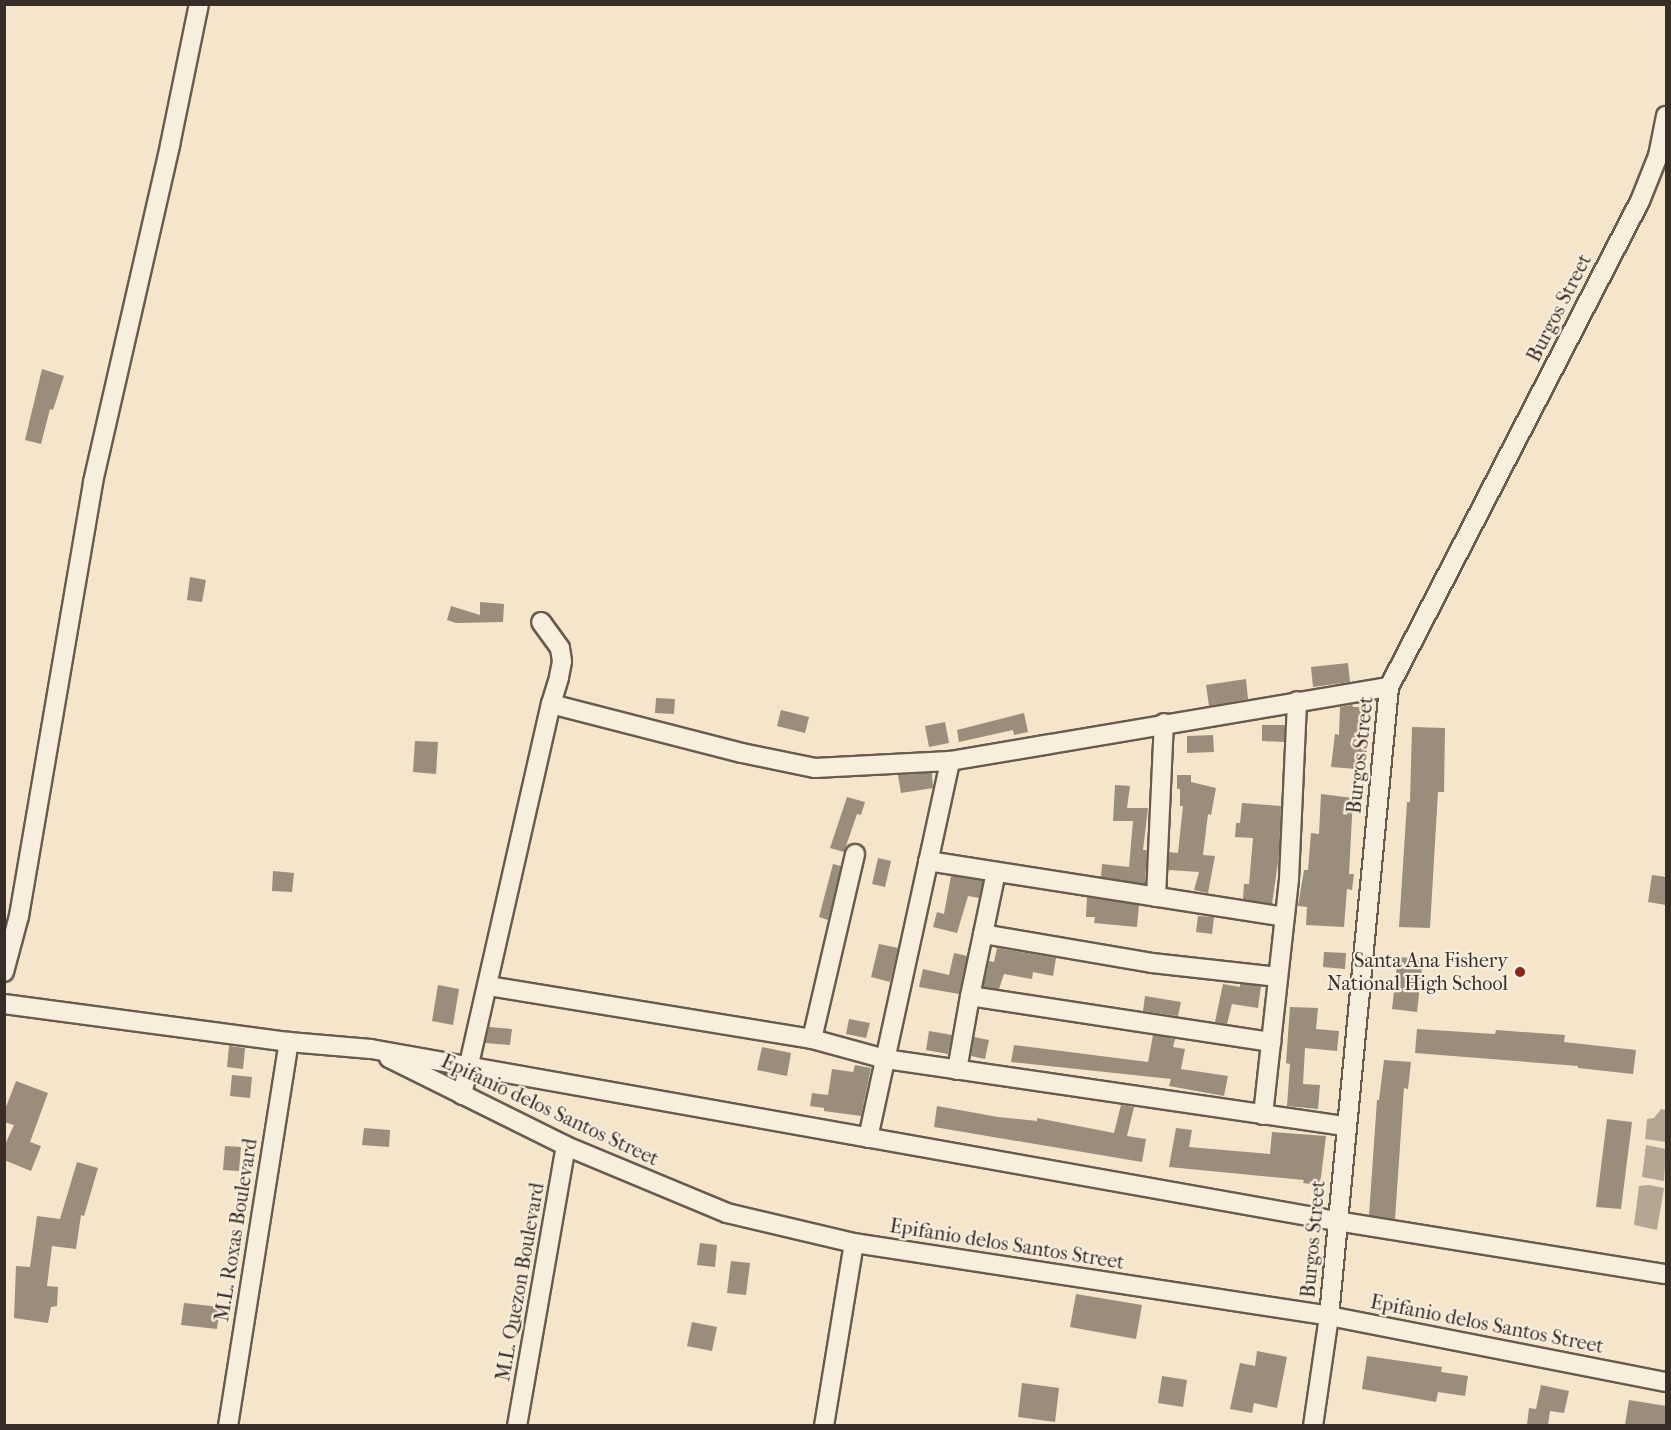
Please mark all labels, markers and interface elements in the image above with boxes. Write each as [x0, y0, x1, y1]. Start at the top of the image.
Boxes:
street label: Burgos Street [1522, 250, 1596, 366]
street label: Burgos Street [1342, 695, 1378, 815]
place label: Santa Ana Fishery National High School [1327, 948, 1508, 995]
marker: Santa Ana Fishery National High School [1513, 965, 1527, 979]
street label: Epifanio delos Santos Street [437, 1049, 663, 1171]
street label: M.L. Roxas Boulevard [210, 1137, 262, 1323]
street label: Burgos Street [1296, 1179, 1330, 1299]
street label: M.L. Quezon Boulevard [491, 1181, 549, 1383]
street label: Epifanio delos Santos Street [888, 1214, 1126, 1274]
street label: Epifanio delos Santos Street [1368, 1290, 1606, 1358]

